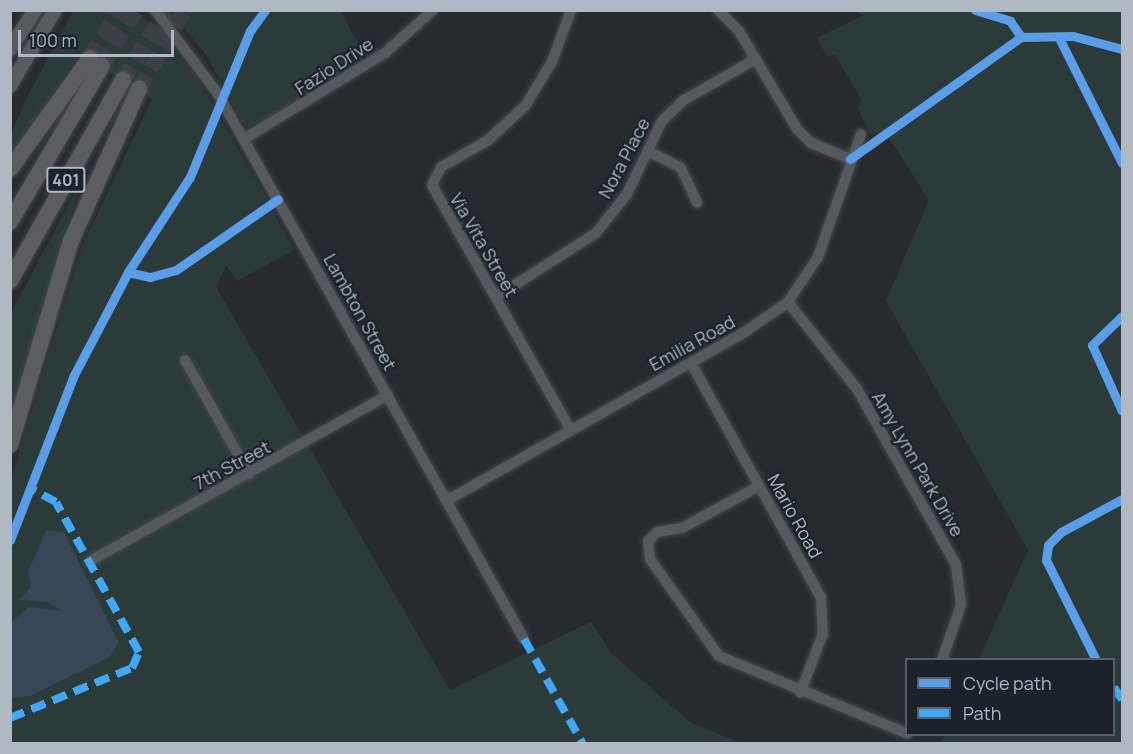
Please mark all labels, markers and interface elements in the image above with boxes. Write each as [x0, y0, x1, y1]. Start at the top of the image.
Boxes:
scale bar [21, 18, 177, 56]
text: 100 m [29, 28, 77, 52]
street label: Fazio Drive [291, 33, 377, 99]
street label: Nora Place [594, 114, 654, 202]
road number: 401 [45, 167, 87, 193]
street label: Via Vita Street [445, 189, 523, 301]
street label: Lambton Street [319, 250, 401, 374]
street label: Emilia Road [645, 311, 739, 375]
street label: Amy Lynn Park Drive [868, 388, 968, 540]
street label: 7th Street [190, 436, 274, 494]
street label: Mario Road [763, 470, 827, 562]
legend [905, 658, 1115, 736]
text: Cycle path [963, 671, 1052, 695]
text: Path [963, 701, 1001, 725]

